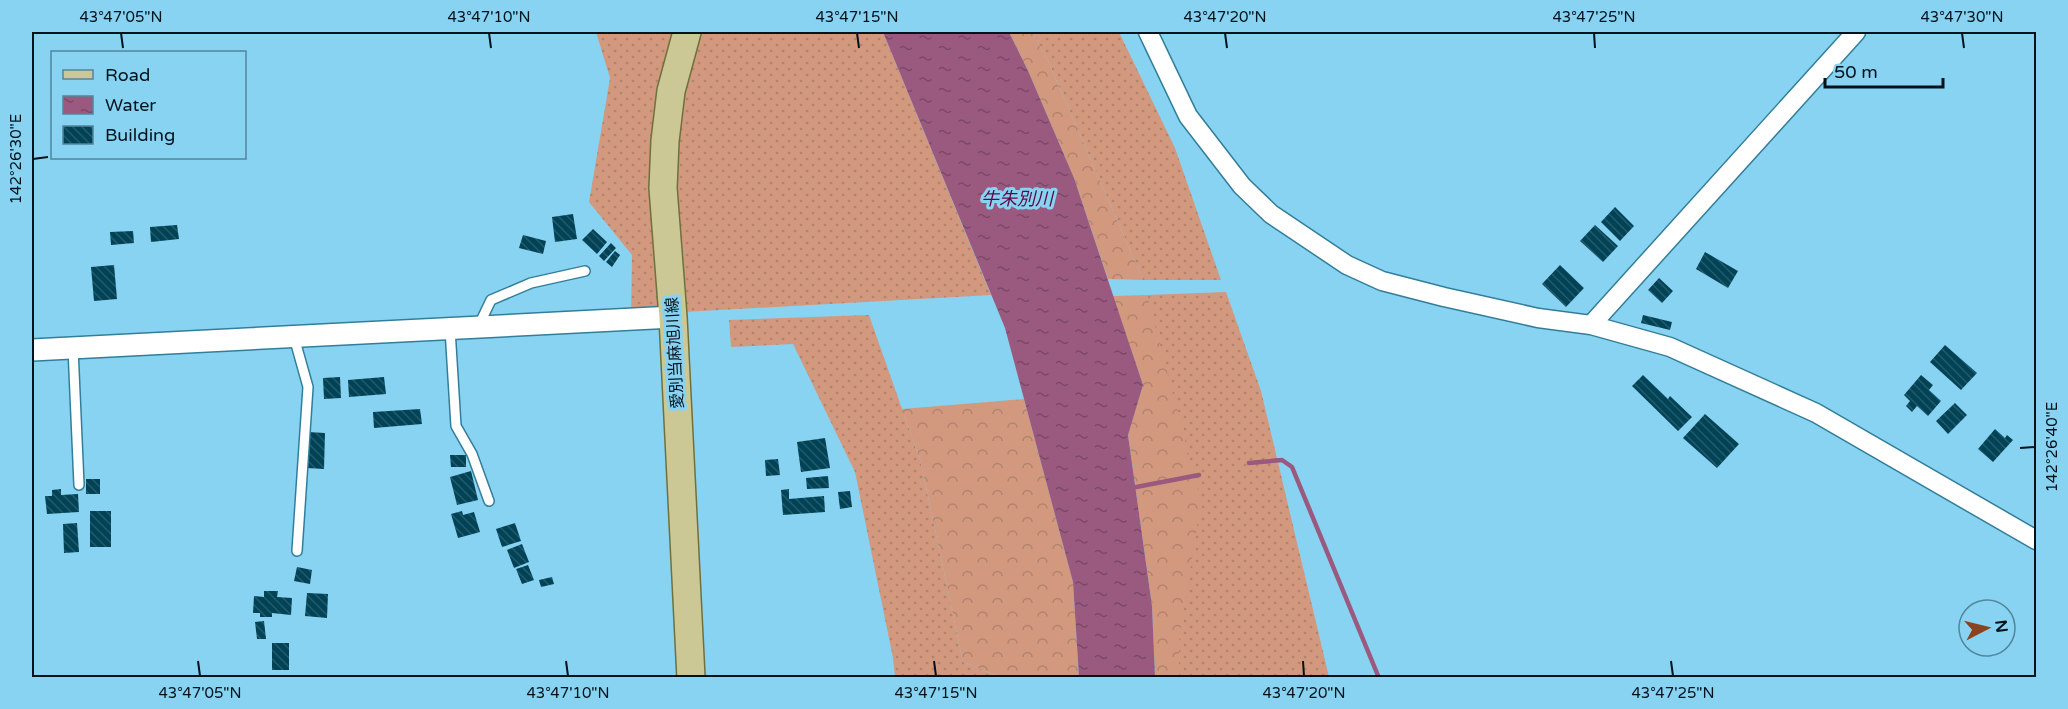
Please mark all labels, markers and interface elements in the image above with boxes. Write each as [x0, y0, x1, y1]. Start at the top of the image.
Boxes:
text: 43°47'05"N [79, 8, 163, 26]
text: 43°47'10"N [447, 8, 531, 26]
text: 43°47'15"N [815, 8, 899, 26]
text: 43°47'20"N [1183, 8, 1267, 26]
text: 43°47'25"N [1552, 8, 1636, 26]
text: 43°47'30"N [1920, 8, 2004, 26]
legend [51, 51, 246, 159]
scale bar [1825, 51, 1944, 89]
text: 50 m [1834, 61, 1878, 83]
text: Road [105, 64, 150, 86]
text: Water [105, 94, 156, 116]
text: 142°26'30"E [7, 114, 25, 204]
text: Building [105, 124, 175, 146]
water label: 牛朱別川 [981, 188, 1055, 210]
street label: 愛別当麻旭川線 [662, 296, 688, 409]
text: 142°26'40"E [2043, 402, 2061, 492]
north arrow [1957, 598, 2017, 658]
text: N [1990, 619, 2012, 634]
text: 43°47'05"N [158, 684, 242, 702]
text: 43°47'10"N [526, 684, 610, 702]
text: 43°47'15"N [894, 684, 978, 702]
text: 43°47'20"N [1262, 684, 1346, 702]
text: 43°47'25"N [1631, 684, 1715, 702]

